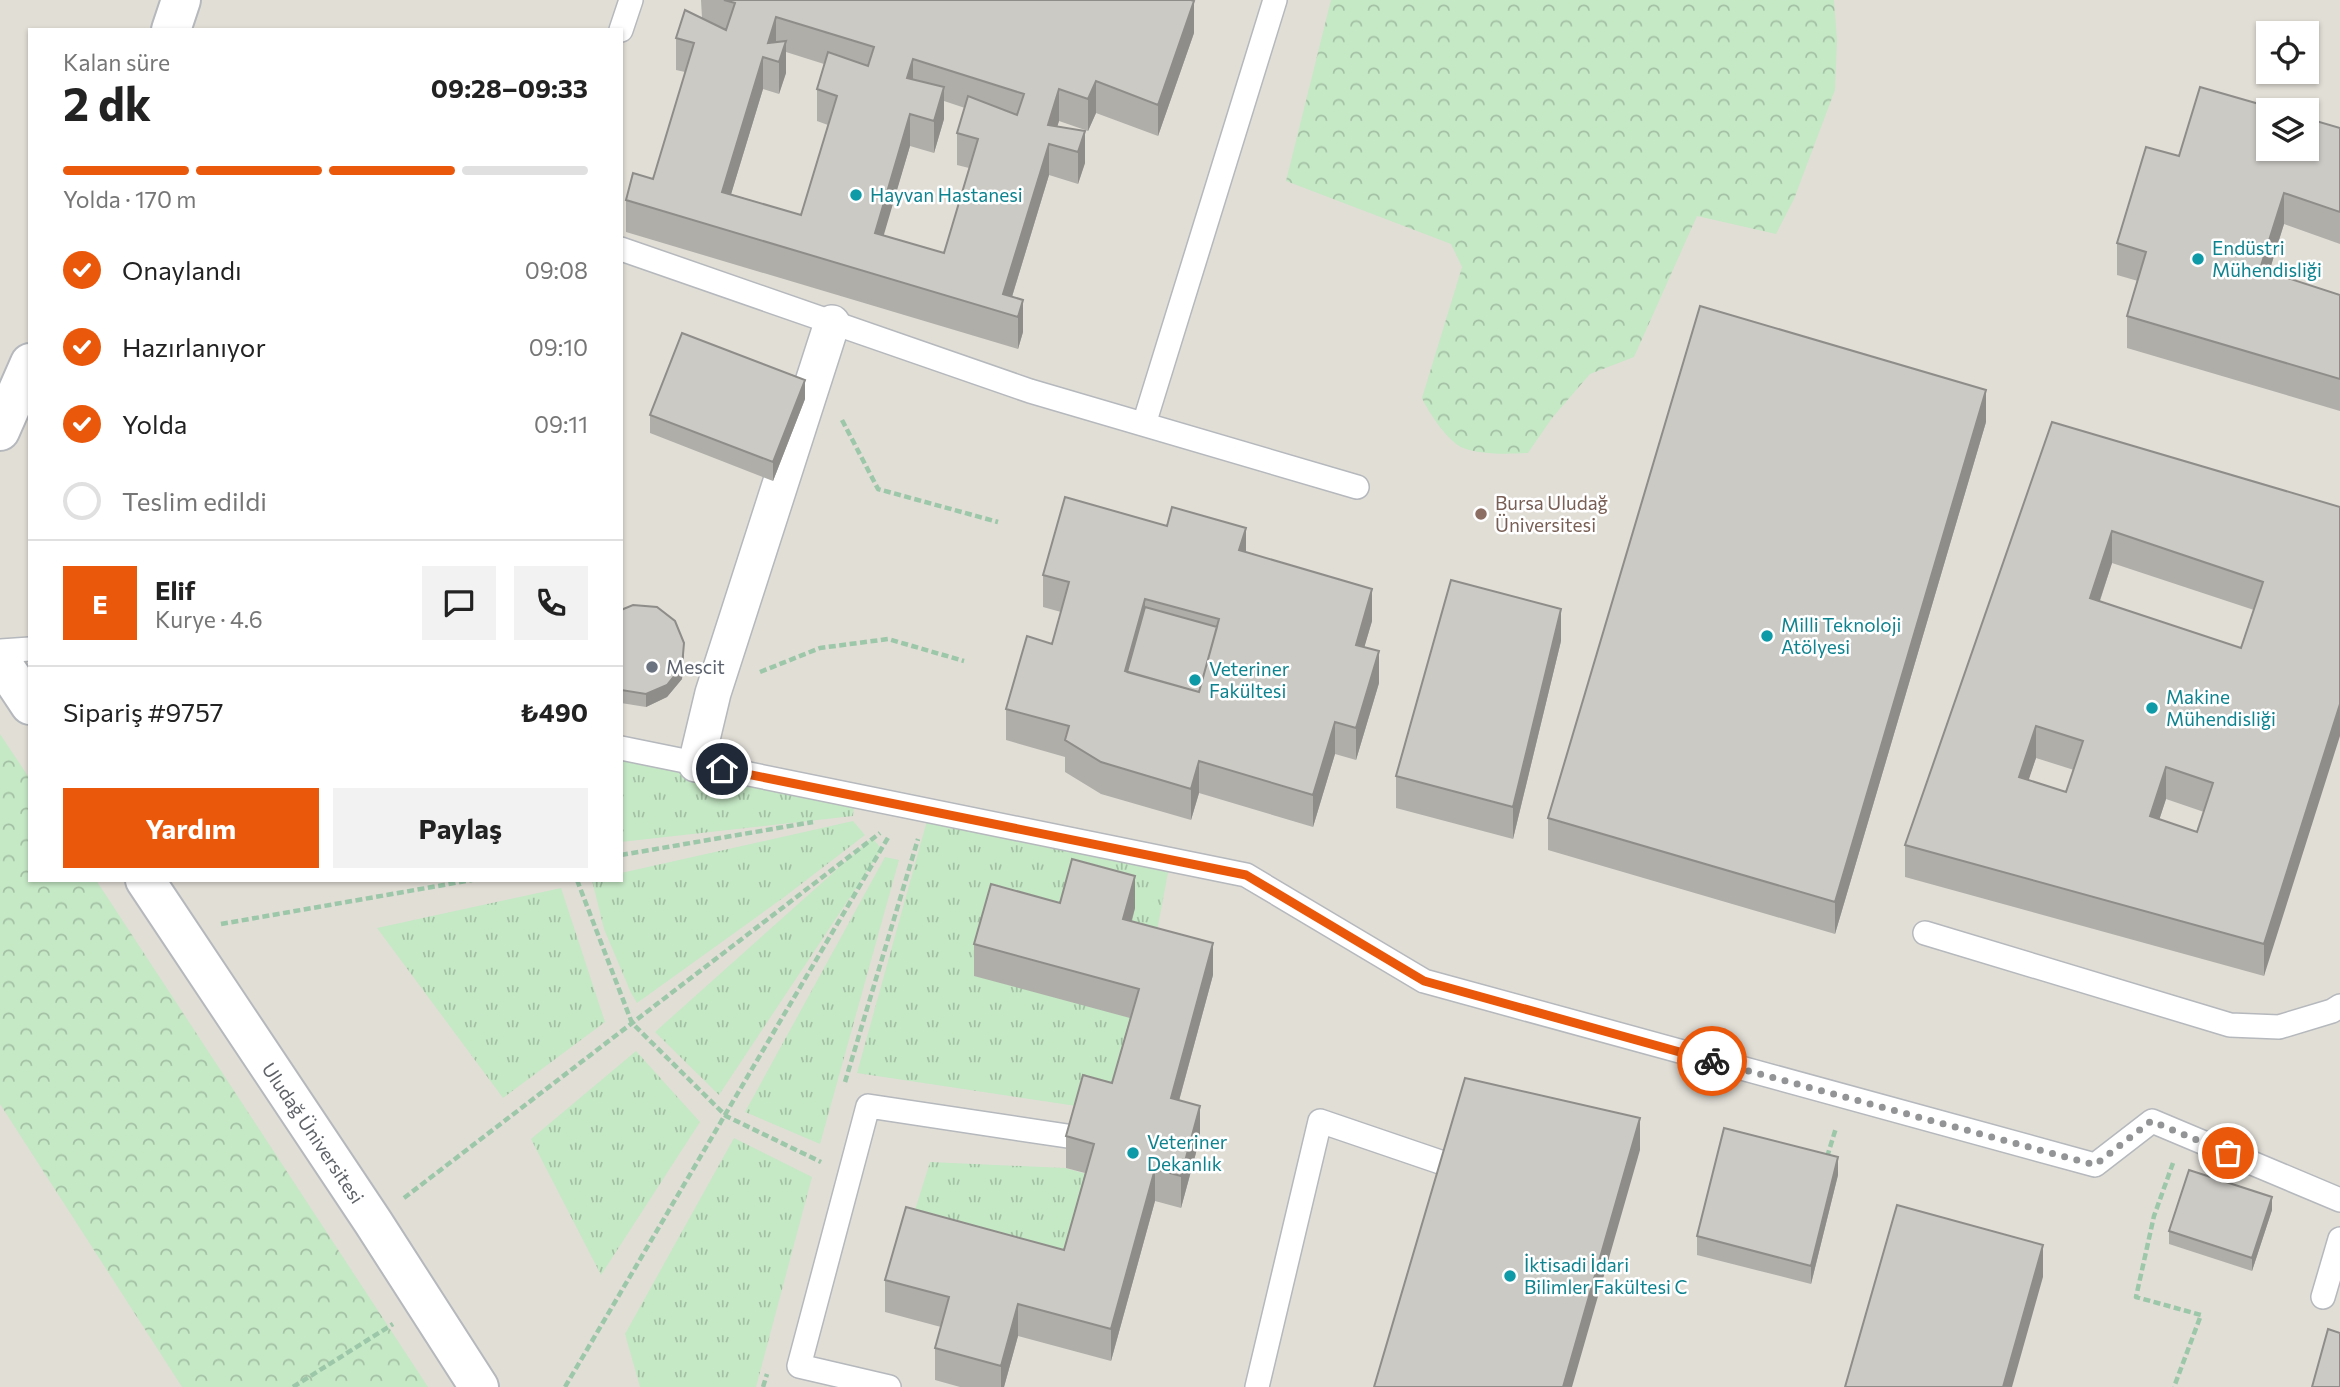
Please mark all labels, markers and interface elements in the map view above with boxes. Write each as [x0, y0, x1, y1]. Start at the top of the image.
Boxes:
map controls [2256, 21, 2319, 161]
button: locate [2256, 21, 2319, 84]
text: Kalan süre [63, 48, 170, 76]
text: 09:28–09:33 [431, 72, 588, 103]
text: 2 dk [63, 74, 151, 130]
button: layers [2256, 98, 2319, 161]
place label: Hayvan Hastanesi [870, 183, 1023, 206]
text: Yolda · 170 m [63, 185, 196, 213]
marker: Hayvan Hastanesi [848, 187, 864, 203]
place label: Endüstri Mühendisliği [2212, 236, 2322, 281]
icon: check [63, 251, 101, 289]
marker: Endüstri Mühendisliği [2190, 251, 2206, 267]
text: Onaylandı [122, 254, 242, 285]
text: 09:08 [525, 256, 588, 284]
icon: check [63, 328, 101, 366]
text: Hazırlanıyor [122, 331, 266, 362]
text: 09:10 [529, 333, 588, 361]
icon: check [63, 405, 101, 443]
text: Yolda [122, 408, 187, 439]
text: 09:11 [534, 410, 588, 438]
text: Teslim edildi [122, 485, 267, 516]
place label: Bursa Uludağ Üniversitesi [1495, 491, 1608, 536]
marker: Bursa Uludağ Üniversitesi [1473, 506, 1489, 522]
button: chat [422, 566, 496, 640]
button: phone [514, 566, 588, 640]
text: Elif [155, 574, 195, 605]
text: E [92, 588, 108, 619]
text: Kurye · 4.6 [155, 605, 263, 633]
place label: Milli Teknoloji Atölyesi [1781, 613, 1901, 658]
marker: Milli Teknoloji Atölyesi [1759, 628, 1775, 644]
place label: Mescit [666, 655, 725, 678]
place label: Veteriner Fakültesi [1209, 657, 1290, 702]
marker: Mescit [644, 659, 660, 675]
marker: Veteriner Fakültesi [1187, 672, 1203, 688]
place label: Makine Mühendisliği [2166, 685, 2276, 730]
text: Sipariş #9757 [63, 696, 224, 727]
text: ₺490 [520, 696, 588, 727]
marker: Makine Mühendisliği [2144, 700, 2160, 716]
pin [692, 739, 752, 799]
icon: home [703, 750, 741, 788]
button: Yardım [63, 788, 319, 868]
button: Paylaş [333, 788, 588, 868]
courier [1677, 1026, 1747, 1096]
icon: bike [1693, 1042, 1731, 1080]
street label: Uludağ Üniversitesi [258, 1058, 369, 1208]
pin [2198, 1123, 2258, 1183]
place label: Veteriner Dekanlık [1147, 1130, 1228, 1175]
icon: bag [2209, 1134, 2247, 1172]
marker: Veteriner Dekanlık [1125, 1145, 1141, 1161]
place label: İktisadi İdari Bilimler Fakültesi C [1524, 1253, 1688, 1298]
marker: İktisadi İdari Bilimler Fakültesi C [1502, 1268, 1518, 1284]

